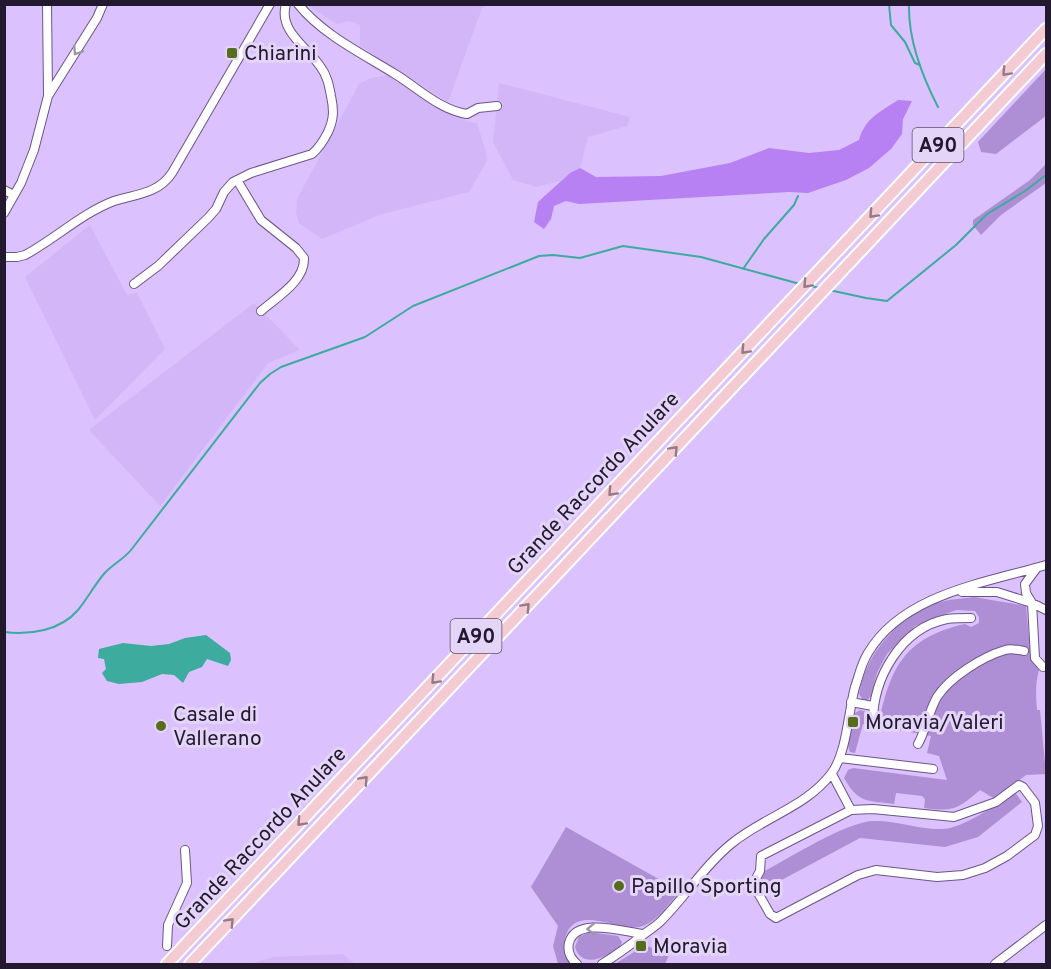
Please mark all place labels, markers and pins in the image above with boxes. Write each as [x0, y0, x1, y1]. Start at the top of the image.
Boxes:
place label: Chiarini [244, 41, 317, 68]
marker: Chiarini [225, 46, 239, 60]
place label: Casale di Vallerano [173, 702, 262, 753]
place label: Moravia/Valeri [865, 710, 1004, 737]
marker: Moravia/Valeri [846, 715, 860, 729]
marker: Casale di Vallerano [154, 719, 168, 733]
place label: Papillo Sporting [631, 874, 782, 901]
marker: Papillo Sporting [612, 879, 626, 893]
place label: Moravia [653, 934, 727, 961]
marker: Moravia [634, 939, 648, 953]

